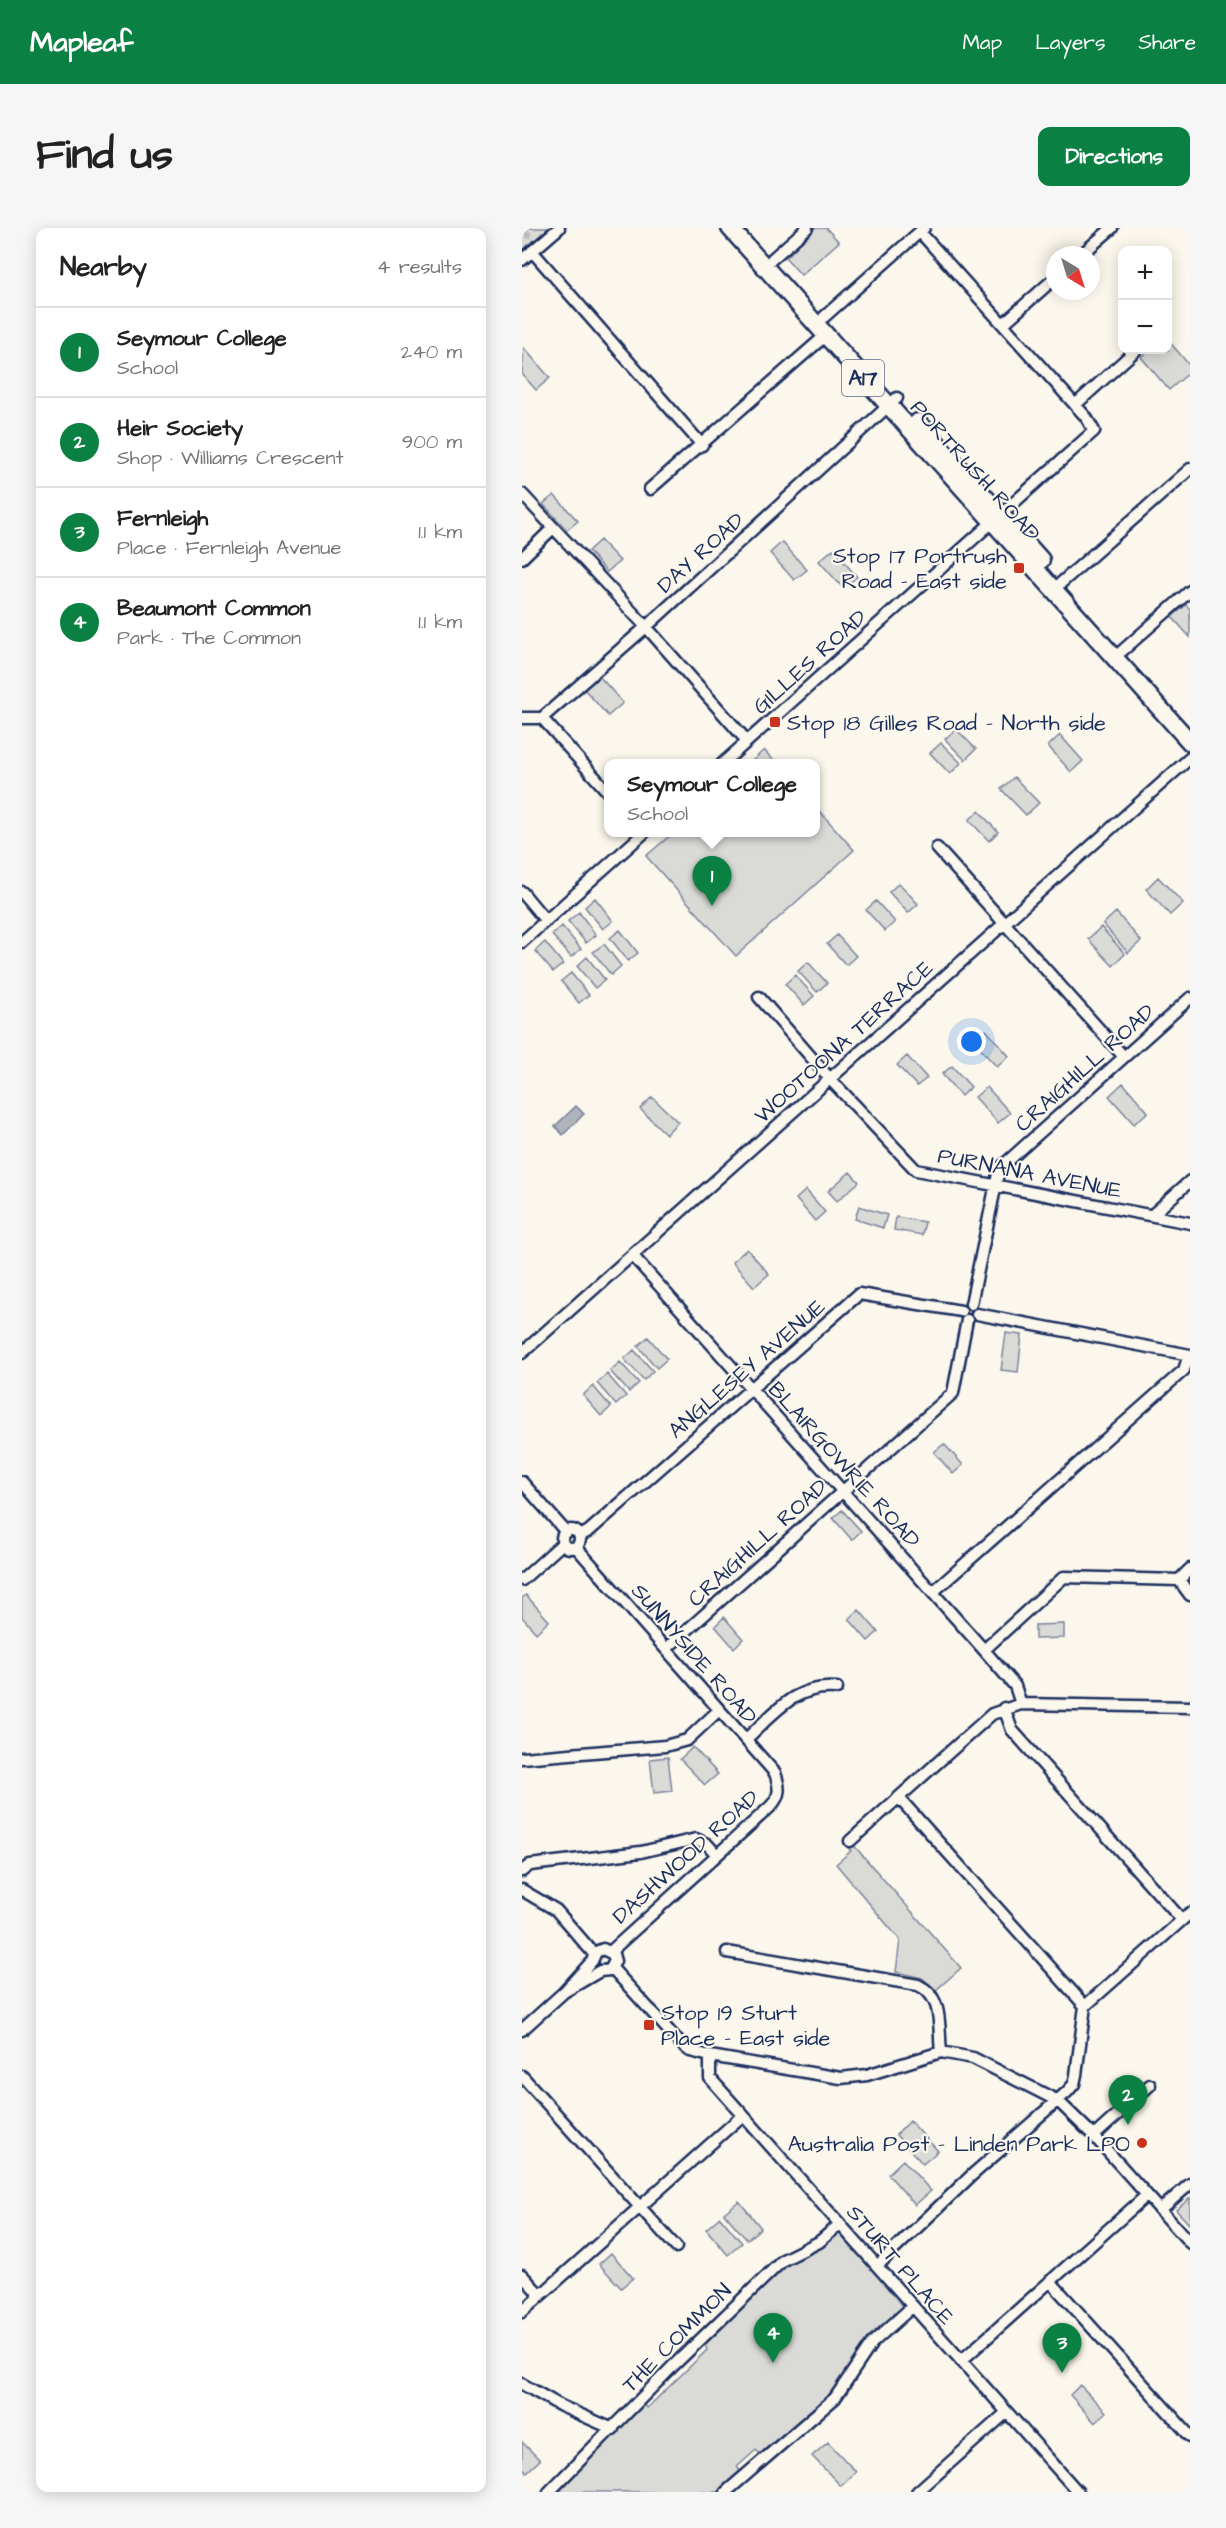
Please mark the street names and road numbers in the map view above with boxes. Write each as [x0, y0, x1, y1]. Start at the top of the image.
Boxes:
road number: A17 [842, 360, 884, 396]
street label: PORTRUSH ROAD [903, 393, 1047, 549]
street label: DAY ROAD [651, 506, 751, 601]
street label: GILLES ROAD [746, 602, 874, 722]
street label: WOOTOONA TERRACE [748, 953, 940, 1131]
street label: CRAIGHILL ROAD [1008, 997, 1162, 1139]
street label: PURNANA AVENUE [935, 1140, 1124, 1207]
street label: ANGLESEY AVENUE [662, 1292, 832, 1446]
street label: BLAIRGOWRIE ROAD [761, 1375, 927, 1555]
street label: CRAIGHILL ROAD [681, 1472, 835, 1614]
street label: SUNNYSIDE ROAD [624, 1577, 764, 1731]
street label: DASHWOOD ROAD [606, 1783, 766, 1931]
street label: STURT PLACE [839, 2198, 961, 2332]
street label: THE COMMON [615, 2276, 739, 2400]

